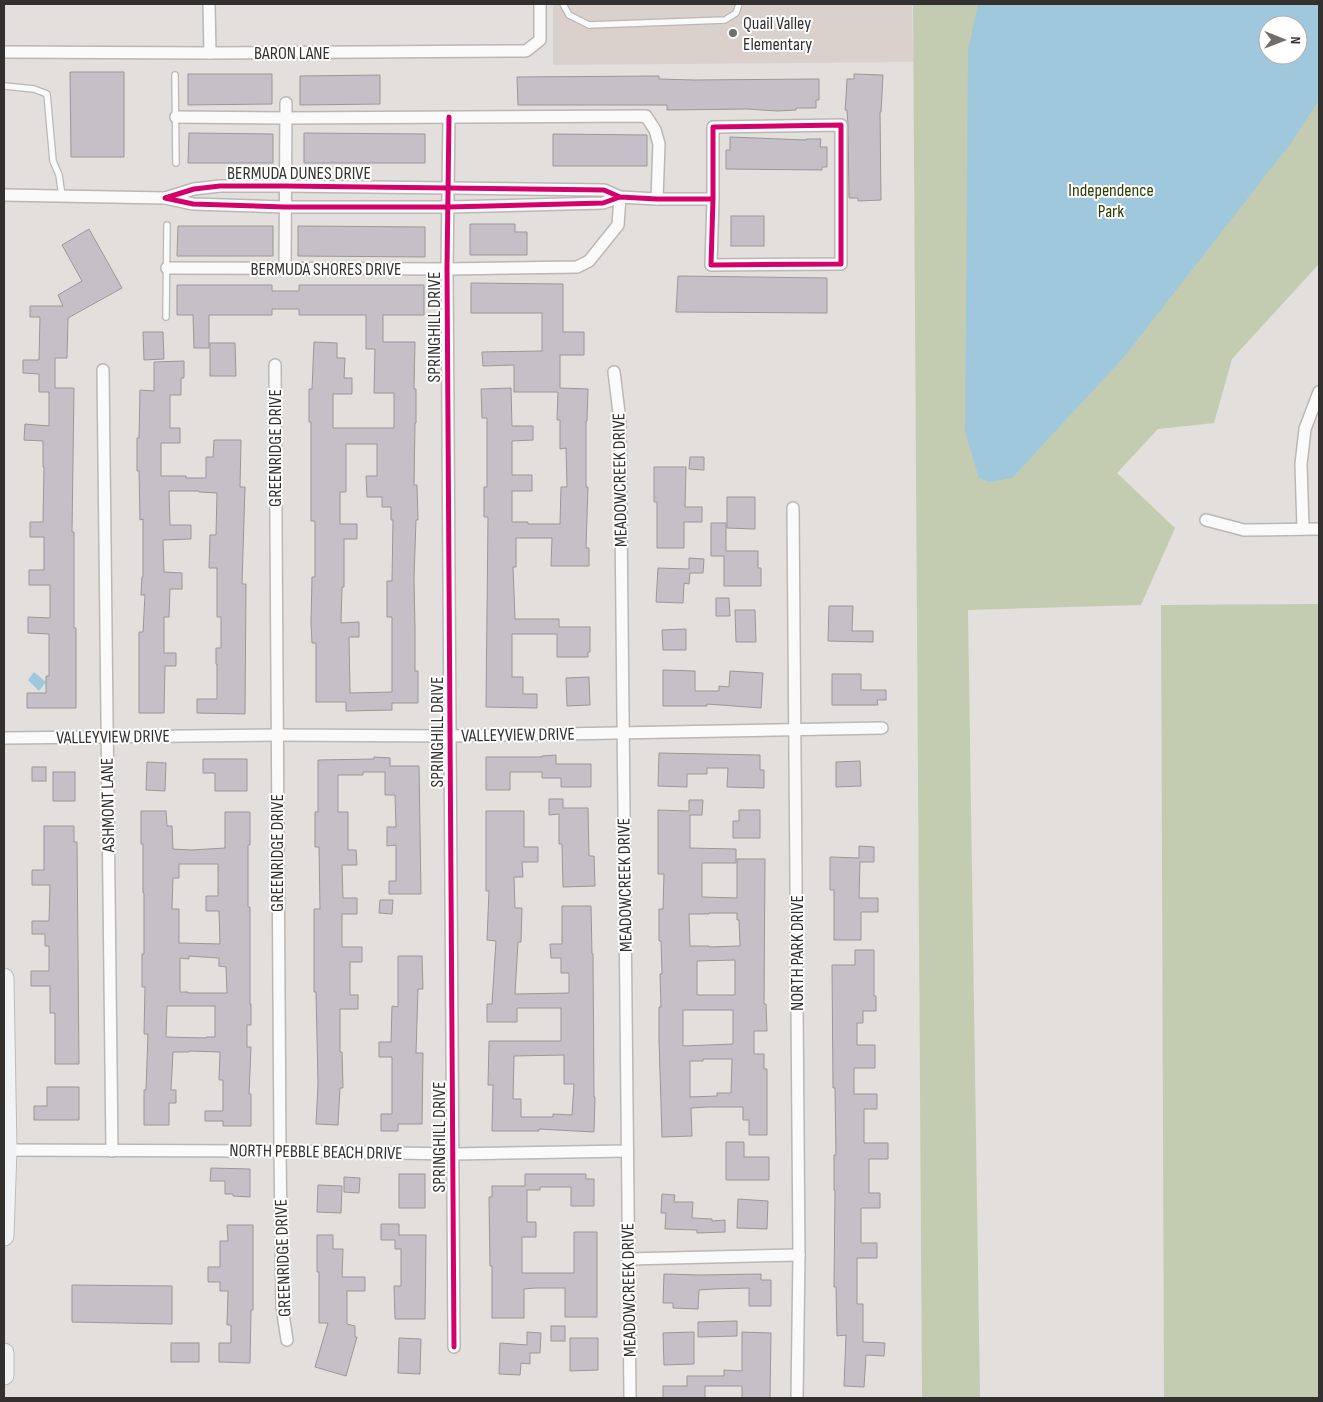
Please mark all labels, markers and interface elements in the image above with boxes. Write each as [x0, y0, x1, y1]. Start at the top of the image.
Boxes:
place label: Quail Valley Elementary [743, 13, 812, 55]
north arrow [1258, 15, 1308, 65]
marker: Quail Valley Elementary [727, 27, 739, 39]
text: N [1287, 36, 1304, 44]
street label: BARON LANE [254, 43, 330, 64]
street label: BERMUDA DUNES DRIVE [227, 163, 371, 184]
park label: Independence Park [1068, 180, 1154, 222]
street label: BERMUDA SHORES DRIVE [251, 259, 401, 280]
street label: SPRINGHILL DRIVE [424, 272, 445, 382]
street label: GREENRIDGE DRIVE [265, 389, 286, 507]
street label: MEADOWCREEK DRIVE [608, 413, 632, 547]
street label: SPRINGHILL DRIVE [427, 677, 448, 787]
street label: VALLEYVIEW DRIVE [461, 724, 575, 746]
street label: VALLEYVIEW DRIVE [56, 726, 170, 748]
street label: ASHMONT LANE [97, 758, 119, 853]
street label: GREENRIDGE DRIVE [267, 794, 288, 912]
street label: MEADOWCREEK DRIVE [613, 818, 637, 952]
street label: NORTH PARK DRIVE [787, 895, 808, 1011]
street label: SPRINGHILL DRIVE [429, 1082, 450, 1192]
street label: NORTH PEBBLE BEACH DRIVE [229, 1140, 403, 1164]
street label: GREENRIDGE DRIVE [270, 1199, 296, 1317]
street label: MEADOWCREEK DRIVE [617, 1223, 641, 1357]

